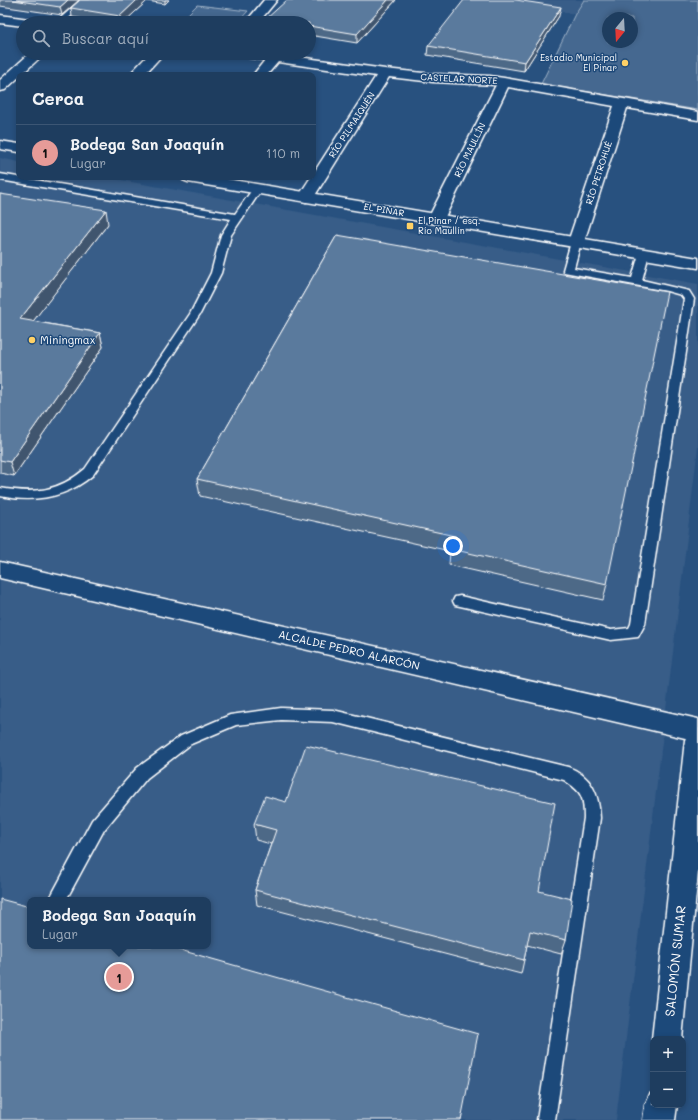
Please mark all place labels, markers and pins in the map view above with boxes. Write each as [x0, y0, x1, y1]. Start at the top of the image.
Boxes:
place label: Estadio Municipal El Pinar [540, 52, 617, 73]
marker: Estadio Municipal El Pinar [620, 58, 630, 68]
place label: El Pinar / esq. Río Maullín [418, 215, 481, 236]
marker: El Pinar / esq. Río Maullín [405, 221, 415, 231]
place label: Miningmax [40, 332, 96, 347]
marker: Miningmax [27, 335, 37, 345]
pin: 1 [106, 962, 132, 992]

